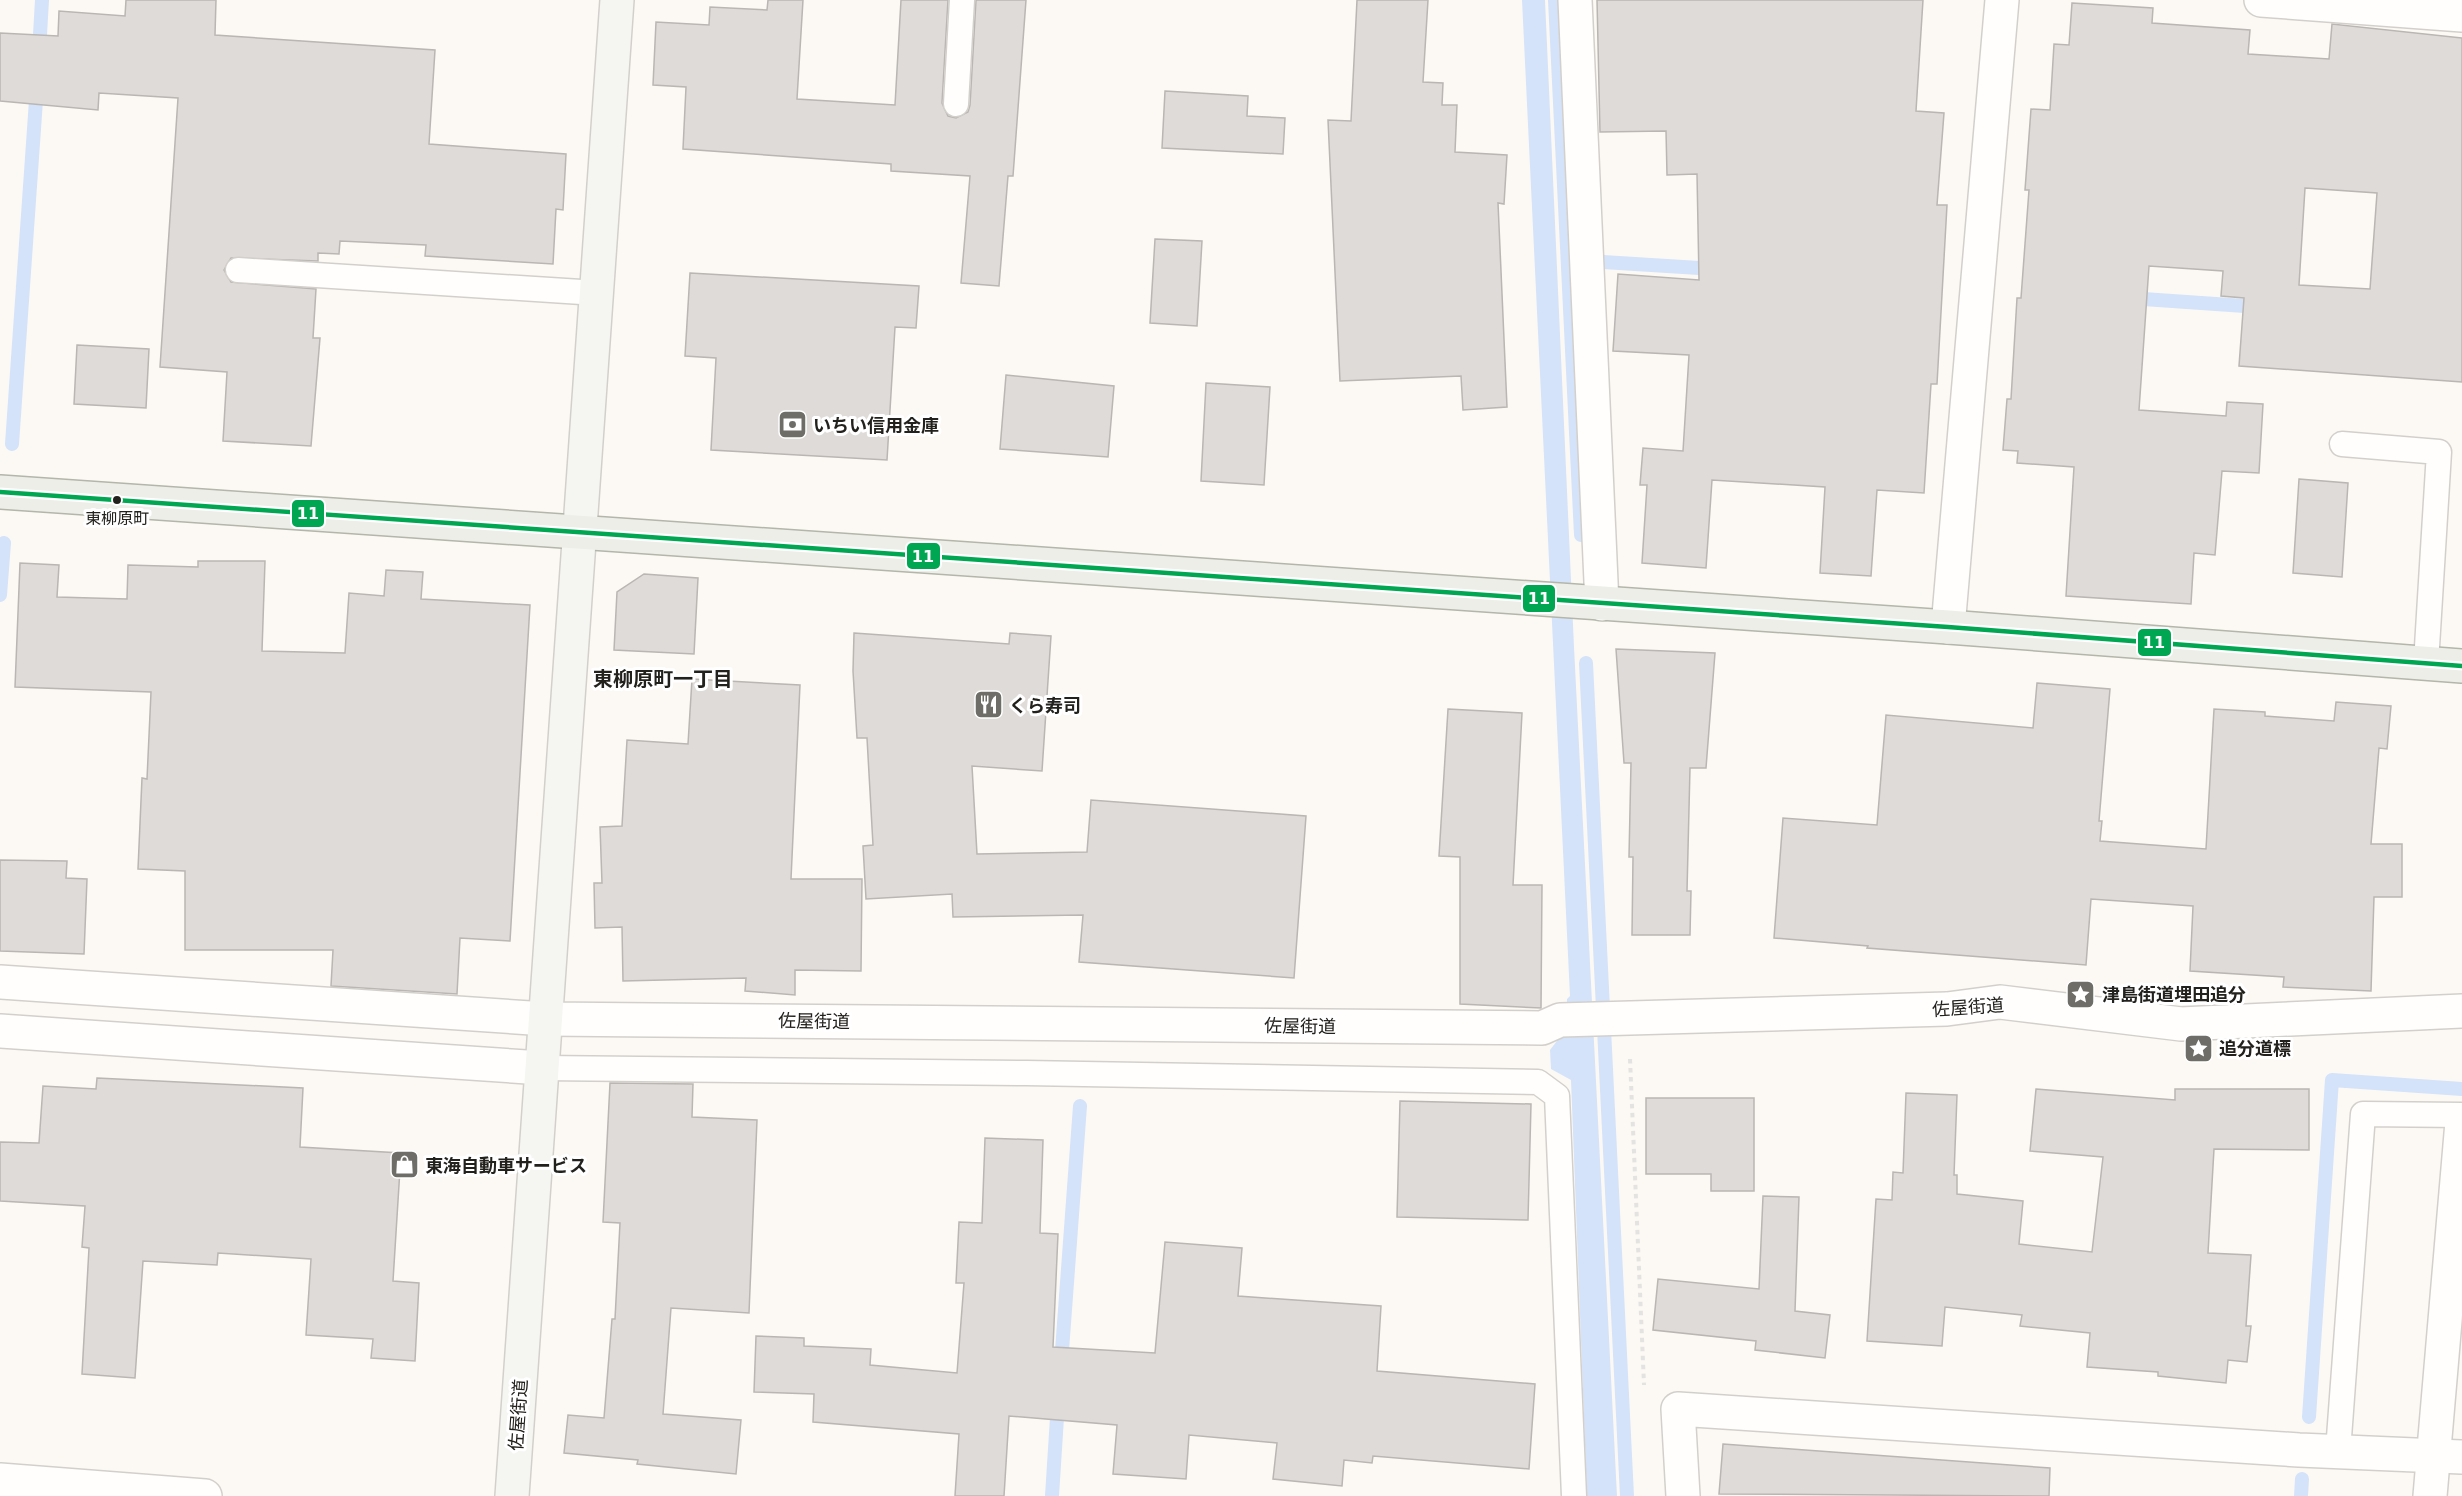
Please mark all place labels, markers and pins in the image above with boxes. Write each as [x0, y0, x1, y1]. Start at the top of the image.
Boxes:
bank icon: いちい信用金庫 [776, 409, 808, 441]
place label: いちい信用金庫 [813, 415, 939, 436]
marker: 東柳原町 [111, 494, 123, 506]
place label: 東柳原町 [85, 509, 149, 528]
restaurant icon: くら寿司 [972, 689, 1004, 721]
place label: くら寿司 [1009, 695, 1081, 716]
place icon: 津島街道埋田追分 [2065, 978, 2097, 1010]
place label: 津島街道埋田追分 [2102, 984, 2246, 1005]
place icon: 追分道標 [2182, 1032, 2214, 1064]
place label: 追分道標 [2219, 1038, 2291, 1059]
shop icon: 東海自動車サービス [388, 1149, 420, 1181]
place label: 東海自動車サービス [425, 1155, 587, 1176]

